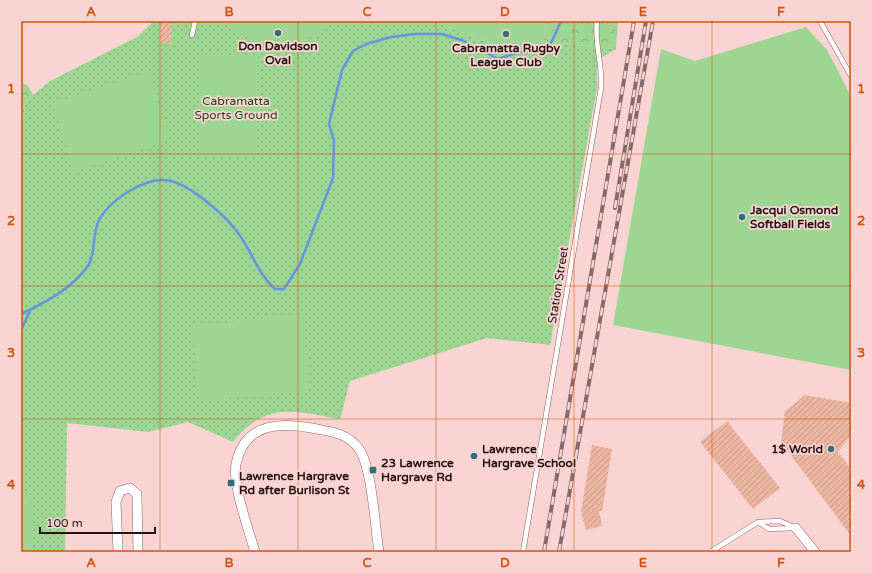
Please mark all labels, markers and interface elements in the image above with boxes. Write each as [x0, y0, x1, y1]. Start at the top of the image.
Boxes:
text: A [86, 4, 96, 20]
text: B [224, 4, 234, 20]
text: C [362, 4, 372, 20]
text: D [500, 4, 510, 20]
text: E [639, 4, 647, 20]
text: F [777, 4, 785, 20]
marker: Don Davidson Oval [273, 28, 283, 38]
marker: Cabramatta Rugby League Club [501, 29, 511, 39]
place label: Don Davidson Oval [238, 39, 318, 67]
place label: Cabramatta Rugby League Club [452, 41, 561, 70]
text: 1 [7, 81, 15, 97]
text: 1 [857, 81, 865, 97]
park label: Cabramatta Sports Ground [194, 94, 278, 122]
place label: Jacqui Osmond Softball Fields [749, 203, 838, 231]
marker: Jacqui Osmond Softball Fields [737, 212, 747, 222]
text: 2 [7, 213, 15, 229]
text: 2 [857, 213, 865, 229]
street label: Station Street [545, 245, 571, 325]
text: 3 [7, 345, 15, 361]
text: 3 [857, 345, 865, 361]
place label: Lawrence Hargrave School [482, 442, 576, 471]
place label: 1$ World [771, 442, 823, 456]
marker: 1$ World [826, 444, 836, 454]
marker: Lawrence Hargrave School [469, 451, 479, 461]
place label: 23 Lawrence Hargrave Rd [381, 456, 454, 485]
marker: 23 Lawrence Hargrave Rd [368, 465, 378, 475]
place label: Lawrence Hargrave Rd after Burlison St [239, 469, 350, 497]
text: 4 [7, 477, 16, 493]
text: 4 [857, 477, 866, 493]
marker: Lawrence Hargrave Rd after Burlison St [226, 478, 236, 488]
scale bar [40, 509, 155, 535]
text: 100 m [46, 516, 83, 530]
text: A [86, 555, 96, 571]
text: B [224, 555, 234, 571]
text: C [362, 555, 372, 571]
text: D [500, 555, 510, 571]
text: E [639, 555, 647, 571]
text: F [777, 555, 785, 571]

